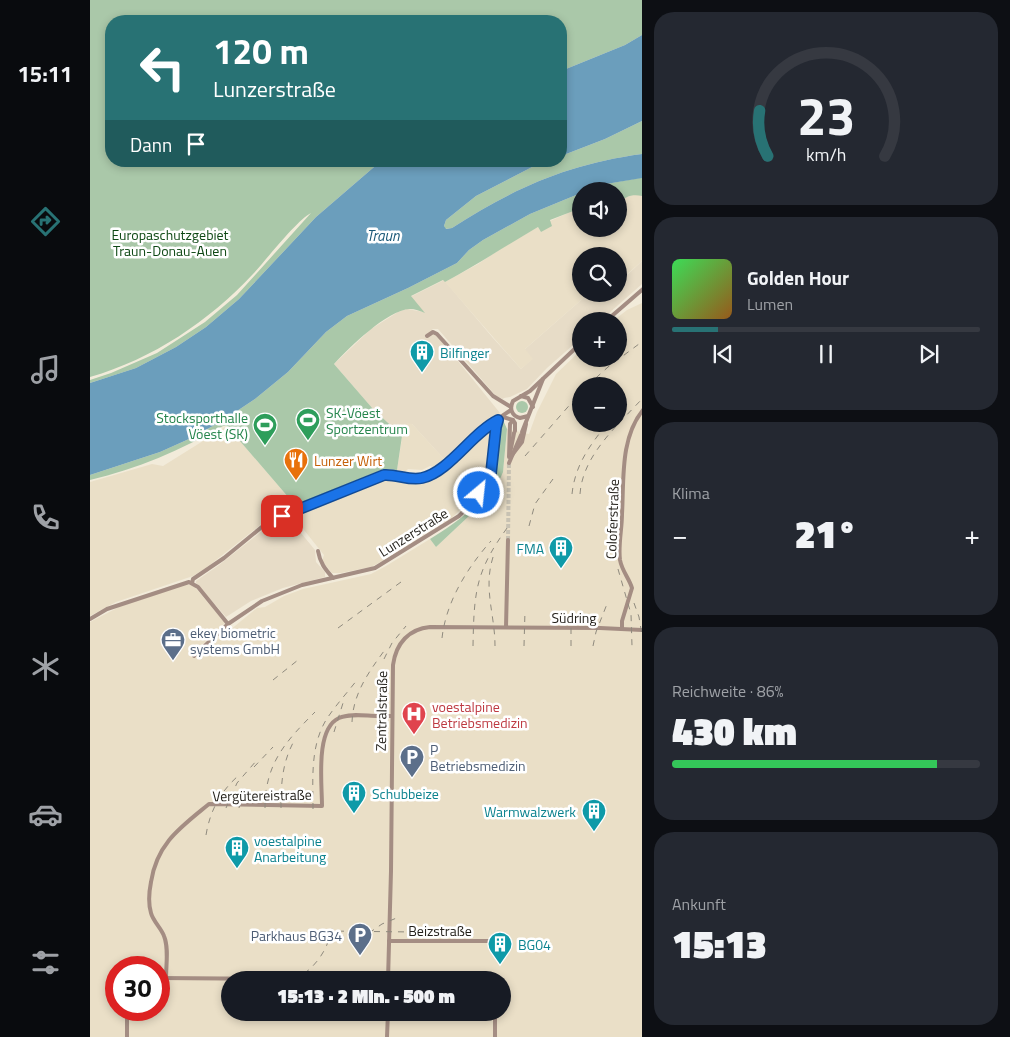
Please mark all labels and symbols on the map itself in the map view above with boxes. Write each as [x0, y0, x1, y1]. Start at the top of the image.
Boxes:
park label: Europaschutzgebiet Traun-Donau-Auen [111, 224, 229, 261]
water label: Traun [367, 224, 400, 247]
building icon: Bilfinger [409, 339, 435, 373]
place label: Bilfinger [440, 342, 489, 363]
place label: SK-Vöest Sportzentrum [326, 402, 408, 439]
place label: Stocksporthalle Vöest (SK) [156, 407, 248, 444]
sports icon: SK-Vöest Sportzentrum [295, 407, 321, 441]
sports icon: Stocksporthalle Vöest (SK) [252, 412, 278, 446]
restaurant icon: Lunzer Wirt [283, 447, 309, 481]
place label: Lunzer Wirt [314, 450, 382, 471]
position arrow [452, 466, 504, 518]
street label: Coloferstraße [600, 479, 624, 559]
pin [261, 495, 303, 537]
street label: Lunzerstraße [374, 502, 452, 562]
building icon: FMA [548, 535, 574, 569]
place label: FMA [517, 538, 545, 559]
street label: Südring [551, 607, 597, 628]
place label: ekey biometric systems GmbH [190, 622, 280, 659]
office icon: ekey biometric systems GmbH [160, 627, 186, 661]
street label: Zentralstraße [370, 671, 392, 751]
place label: voestalpine Betriebsmedizin [432, 696, 528, 733]
hospital icon: voestalpine Betriebsmedizin [401, 701, 427, 735]
place label: P Betriebsmedizin [430, 739, 526, 776]
parking icon: P Betriebsmedizin [399, 744, 425, 778]
building icon: Schubbeize [341, 780, 367, 814]
place label: Schubbeize [372, 783, 439, 804]
street label: Vergütereistraße [212, 784, 312, 806]
building icon: Warmwalzwerk [581, 798, 607, 832]
place label: Warmwalzwerk [484, 801, 576, 822]
place label: voestalpine Anarbeitung [254, 830, 326, 867]
building icon: voestalpine Anarbeitung [224, 835, 250, 869]
street label: Beizstraße [408, 920, 472, 941]
parking icon: Parkhaus BG34 [347, 922, 373, 956]
place label: Parkhaus BG34 [251, 925, 342, 946]
building icon: BG04 [487, 931, 513, 965]
place label: BG04 [518, 934, 551, 955]
speed limit sign: 30 [105, 956, 170, 1021]

